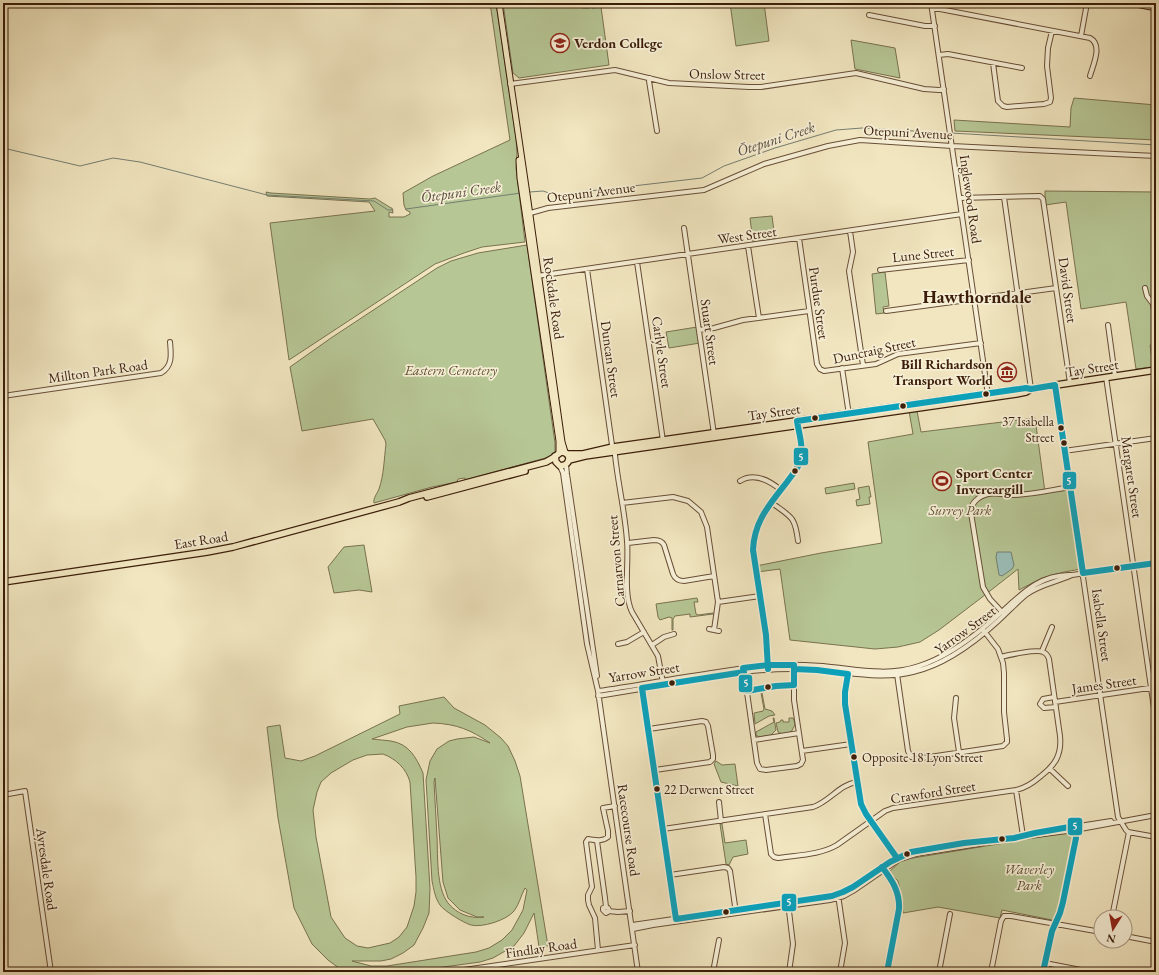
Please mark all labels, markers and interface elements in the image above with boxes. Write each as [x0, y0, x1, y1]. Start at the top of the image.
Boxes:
school or university icon: Verdon College [549, 32, 571, 54]
place label: Verdon College [574, 34, 663, 52]
street label: Onslow Street [689, 64, 766, 84]
water label: Ōtepuni Creek [734, 117, 817, 160]
street label: Otepuni Avenue [863, 121, 953, 143]
street label: Inglewood Road [956, 154, 986, 245]
water label: Ōtepuni Creek [419, 176, 503, 207]
street label: Otepuni Avenue [546, 178, 637, 206]
street label: West Street [716, 222, 778, 248]
street label: Lune Street [891, 242, 955, 266]
street label: Rockdale Road [539, 256, 569, 341]
street label: David Street [1054, 256, 1082, 325]
street label: Purdue Street [805, 265, 833, 341]
district label: Hawthorndale [922, 285, 1032, 308]
street label: Stuart Street [696, 298, 724, 367]
street label: Carlyle Street [648, 315, 676, 390]
street label: Duncan Street [597, 319, 625, 399]
street label: Duncraig Street [831, 332, 918, 368]
street label: Millton Park Road [47, 355, 150, 387]
place label: Bill Richardson Transport World [893, 355, 993, 389]
street label: Tay Street [1064, 355, 1120, 381]
park label: Eastern Cemetery [404, 361, 498, 379]
museum icon: Bill Richardson Transport World [996, 361, 1018, 383]
unlabelled marker [981, 389, 991, 399]
street label: Tay Street [746, 399, 802, 425]
unlabelled marker [898, 401, 908, 411]
unlabelled marker [810, 413, 820, 423]
place label: 37 Isabella Street [1002, 413, 1055, 446]
marker: 37 Isabella Street [1056, 423, 1066, 433]
street label: Margaret Street [1117, 435, 1147, 520]
unlabelled marker [1059, 438, 1069, 448]
line badge: 5 [793, 447, 809, 466]
text: 5 [798, 450, 804, 464]
place label: Sport Center Invercargill [956, 464, 1033, 498]
unlabelled marker [790, 466, 800, 476]
sports icon: Sport Center Invercargill [931, 470, 953, 492]
line badge: 5 [1062, 471, 1077, 490]
text: 5 [1066, 474, 1072, 488]
park label: Surrey Park [928, 501, 992, 519]
street label: Carnarvon Street [603, 514, 629, 607]
street label: East Road [173, 527, 230, 553]
unlabelled marker [1112, 563, 1122, 573]
street label: Isabella Street [1088, 587, 1116, 663]
street label: Yarrow Street [931, 601, 1000, 658]
street label: Yarrow Street [607, 657, 681, 686]
street label: James Street [1070, 670, 1138, 698]
line badge: 5 [738, 674, 753, 693]
text: 5 [743, 676, 749, 690]
unlabelled marker [667, 678, 677, 688]
unlabelled marker [763, 682, 773, 692]
place label: Opposite 18 Lyon Street [862, 749, 983, 766]
marker: Opposite 18 Lyon Street [849, 752, 859, 762]
street label: Crawford Street [889, 776, 977, 808]
place label: 22 Derwent Street [664, 781, 754, 798]
street label: Racecourse Road [614, 783, 644, 878]
marker: 22 Derwent Street [652, 784, 662, 794]
line badge: 5 [1067, 817, 1083, 836]
text: 5 [1072, 819, 1078, 833]
street label: Ayresdale Road [32, 826, 62, 912]
unlabelled marker [997, 834, 1007, 844]
unlabelled marker [902, 849, 912, 859]
park label: Waverley Park [1004, 860, 1054, 894]
line badge: 5 [781, 893, 797, 912]
text: 5 [786, 895, 792, 909]
unlabelled marker [721, 907, 731, 917]
north arrow [1093, 909, 1133, 949]
text: N [1105, 931, 1117, 947]
street label: Findlay Road [504, 934, 579, 962]

